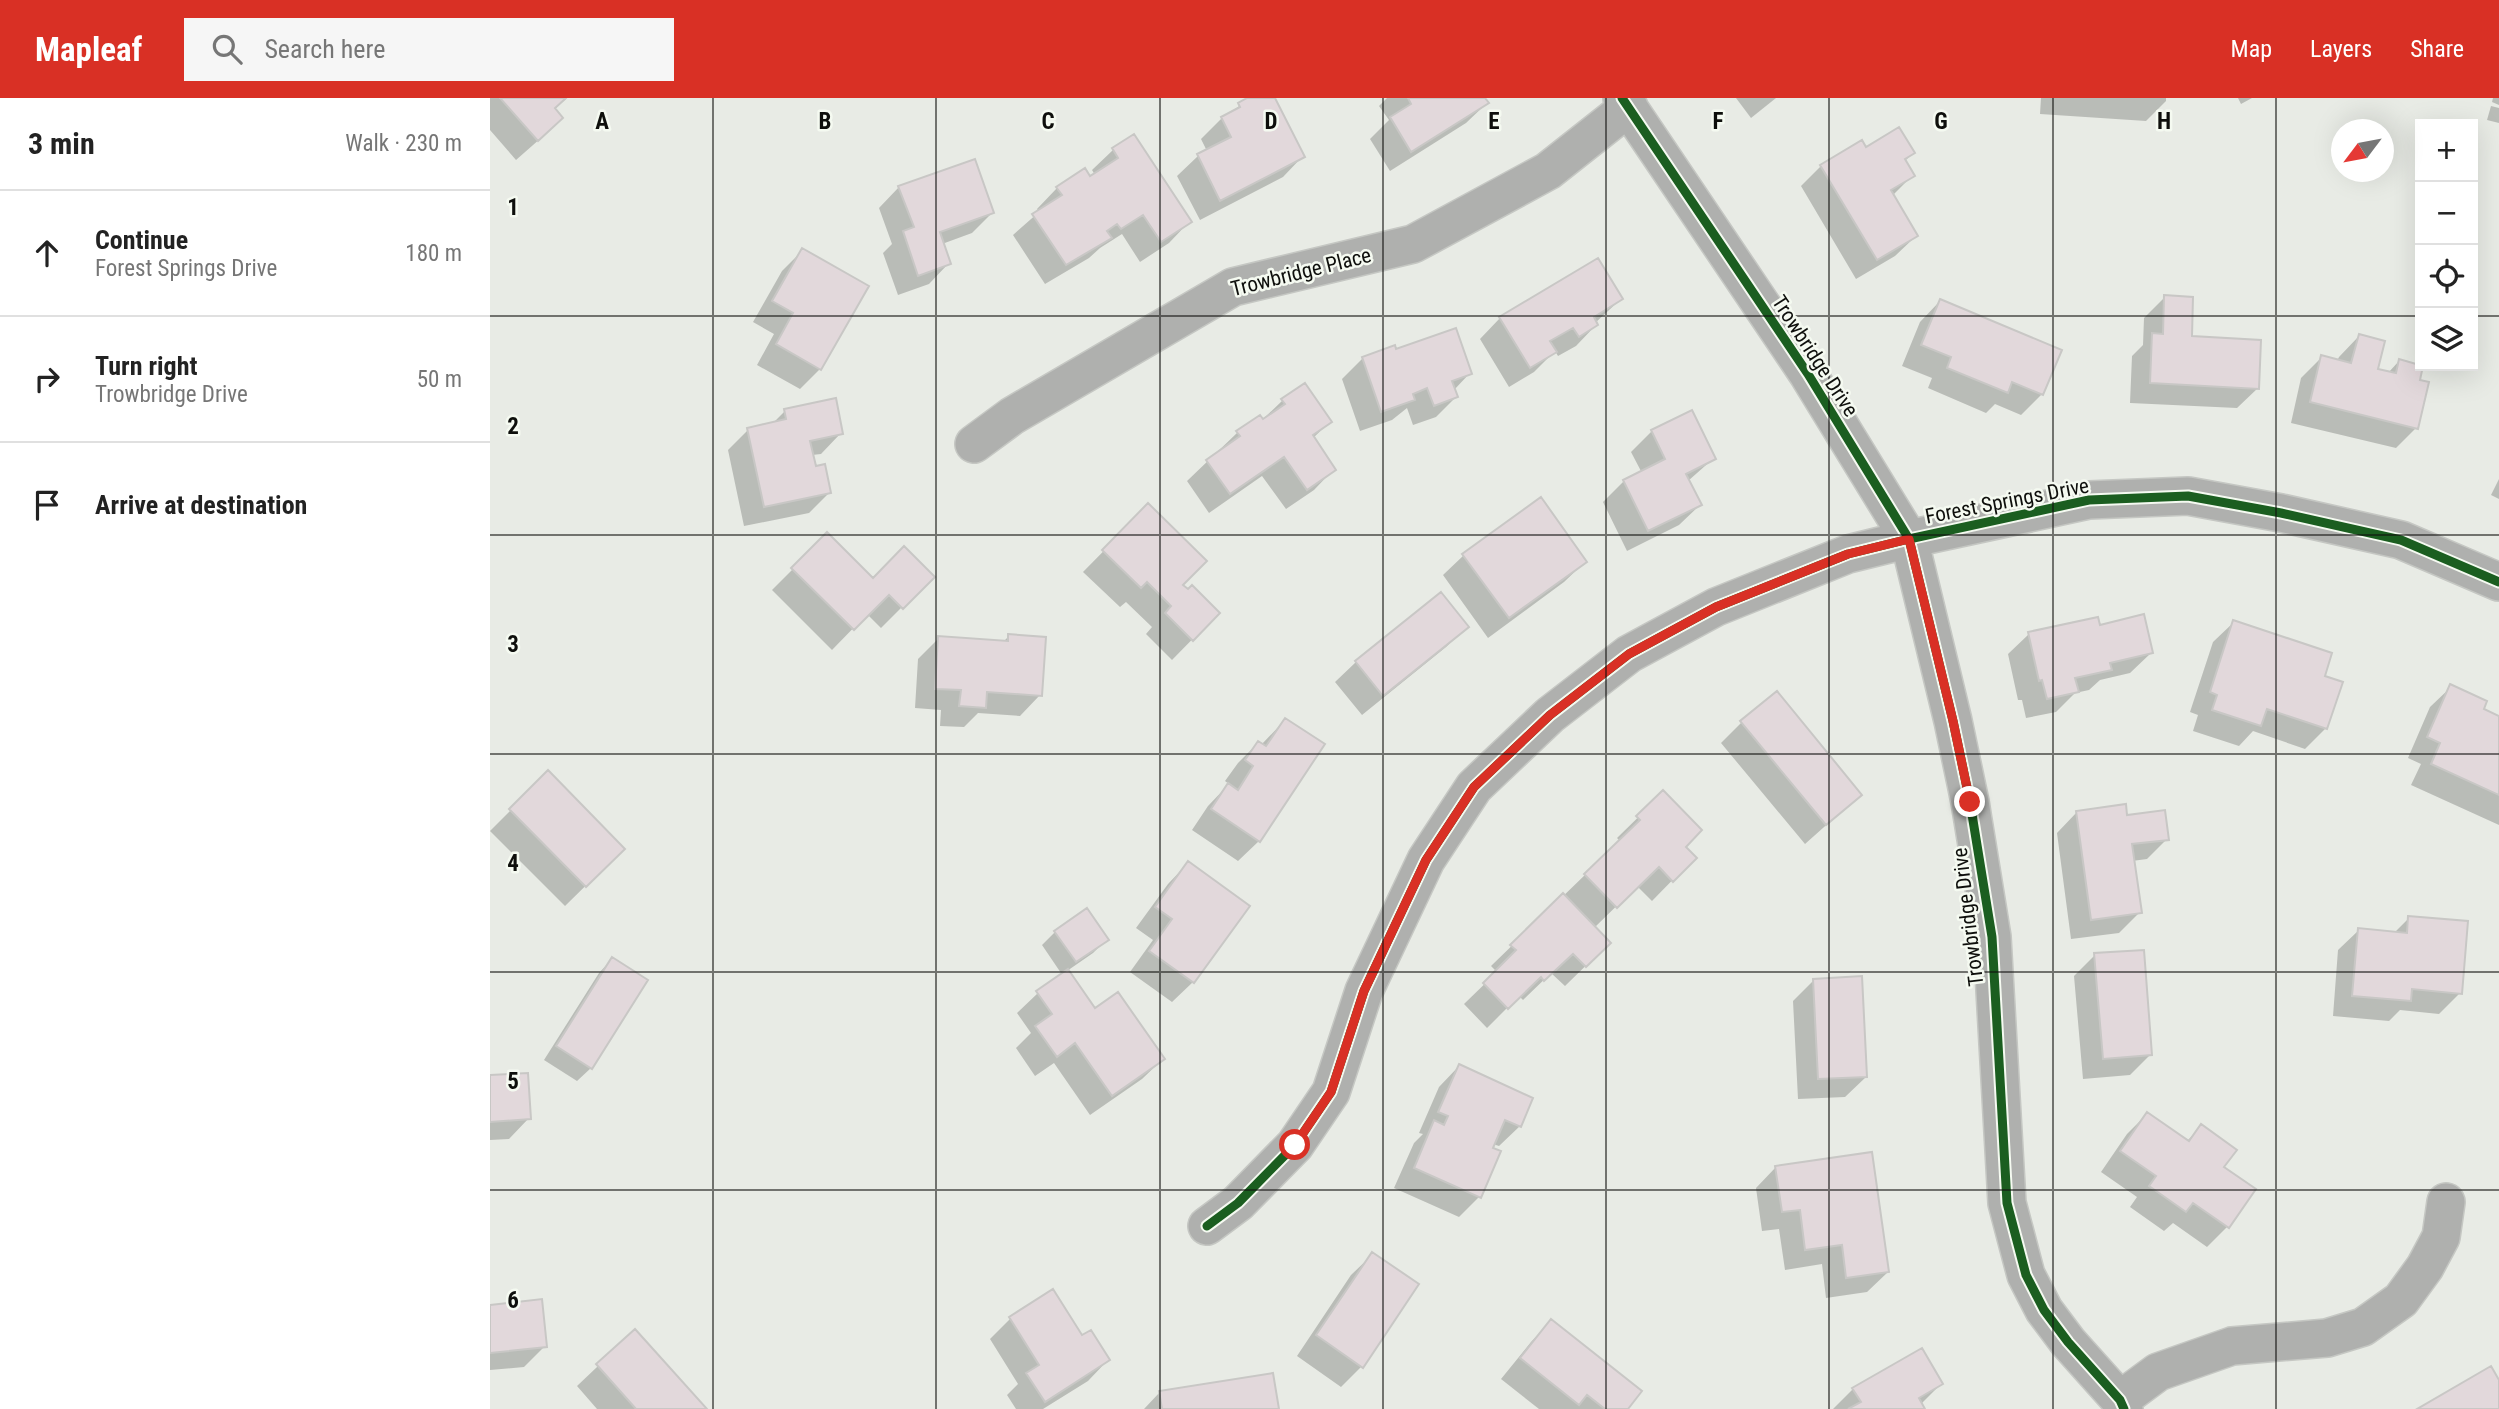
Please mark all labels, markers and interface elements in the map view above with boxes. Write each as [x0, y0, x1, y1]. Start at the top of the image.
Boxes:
search box [184, 18, 674, 81]
text: Mapleaf [35, 30, 142, 69]
icon: search [208, 30, 246, 68]
text: Search here [264, 34, 385, 64]
text: Map [2231, 35, 2272, 63]
text: Layers [2310, 35, 2372, 63]
text: Share [2410, 35, 2464, 63]
text: A [595, 108, 609, 135]
text: B [819, 108, 831, 135]
text: C [1041, 108, 1055, 135]
text: D [1265, 108, 1278, 135]
text: E [1488, 108, 1500, 135]
text: F [1713, 108, 1724, 135]
text: G [1934, 108, 1948, 135]
text: H [2157, 108, 2171, 135]
north arrow [2331, 119, 2394, 182]
map controls [2415, 119, 2478, 371]
button: + [2415, 119, 2478, 182]
text: 3 min [28, 126, 95, 161]
text: Walk · 230 m [345, 130, 462, 157]
button: − [2415, 182, 2478, 245]
text: 1 [507, 194, 519, 221]
text: Continue [95, 225, 188, 255]
icon: ahead [28, 234, 66, 272]
text: 180 m [405, 240, 462, 267]
street label: Trowbridge Place [1228, 243, 1374, 301]
button: locate [2415, 245, 2478, 308]
text: Forest Springs Drive [95, 255, 277, 282]
street label: Trowbridge Drive [1767, 291, 1863, 421]
button: layers [2415, 308, 2478, 371]
text: Turn right [95, 351, 197, 381]
icon: right [28, 360, 66, 398]
text: 50 m [417, 366, 462, 393]
text: Trowbridge Drive [95, 381, 248, 408]
text: 2 [507, 413, 519, 440]
street label: Forest Springs Drive [1923, 473, 2091, 529]
icon: arrive [28, 486, 66, 524]
text: Arrive at destination [95, 490, 307, 520]
text: 3 [507, 631, 519, 658]
route end [1954, 786, 1985, 817]
street label: Trowbridge Drive [1948, 846, 1988, 988]
text: 4 [507, 850, 519, 877]
text: 5 [507, 1068, 519, 1095]
route start [1279, 1129, 1310, 1160]
text: 6 [507, 1287, 519, 1314]

